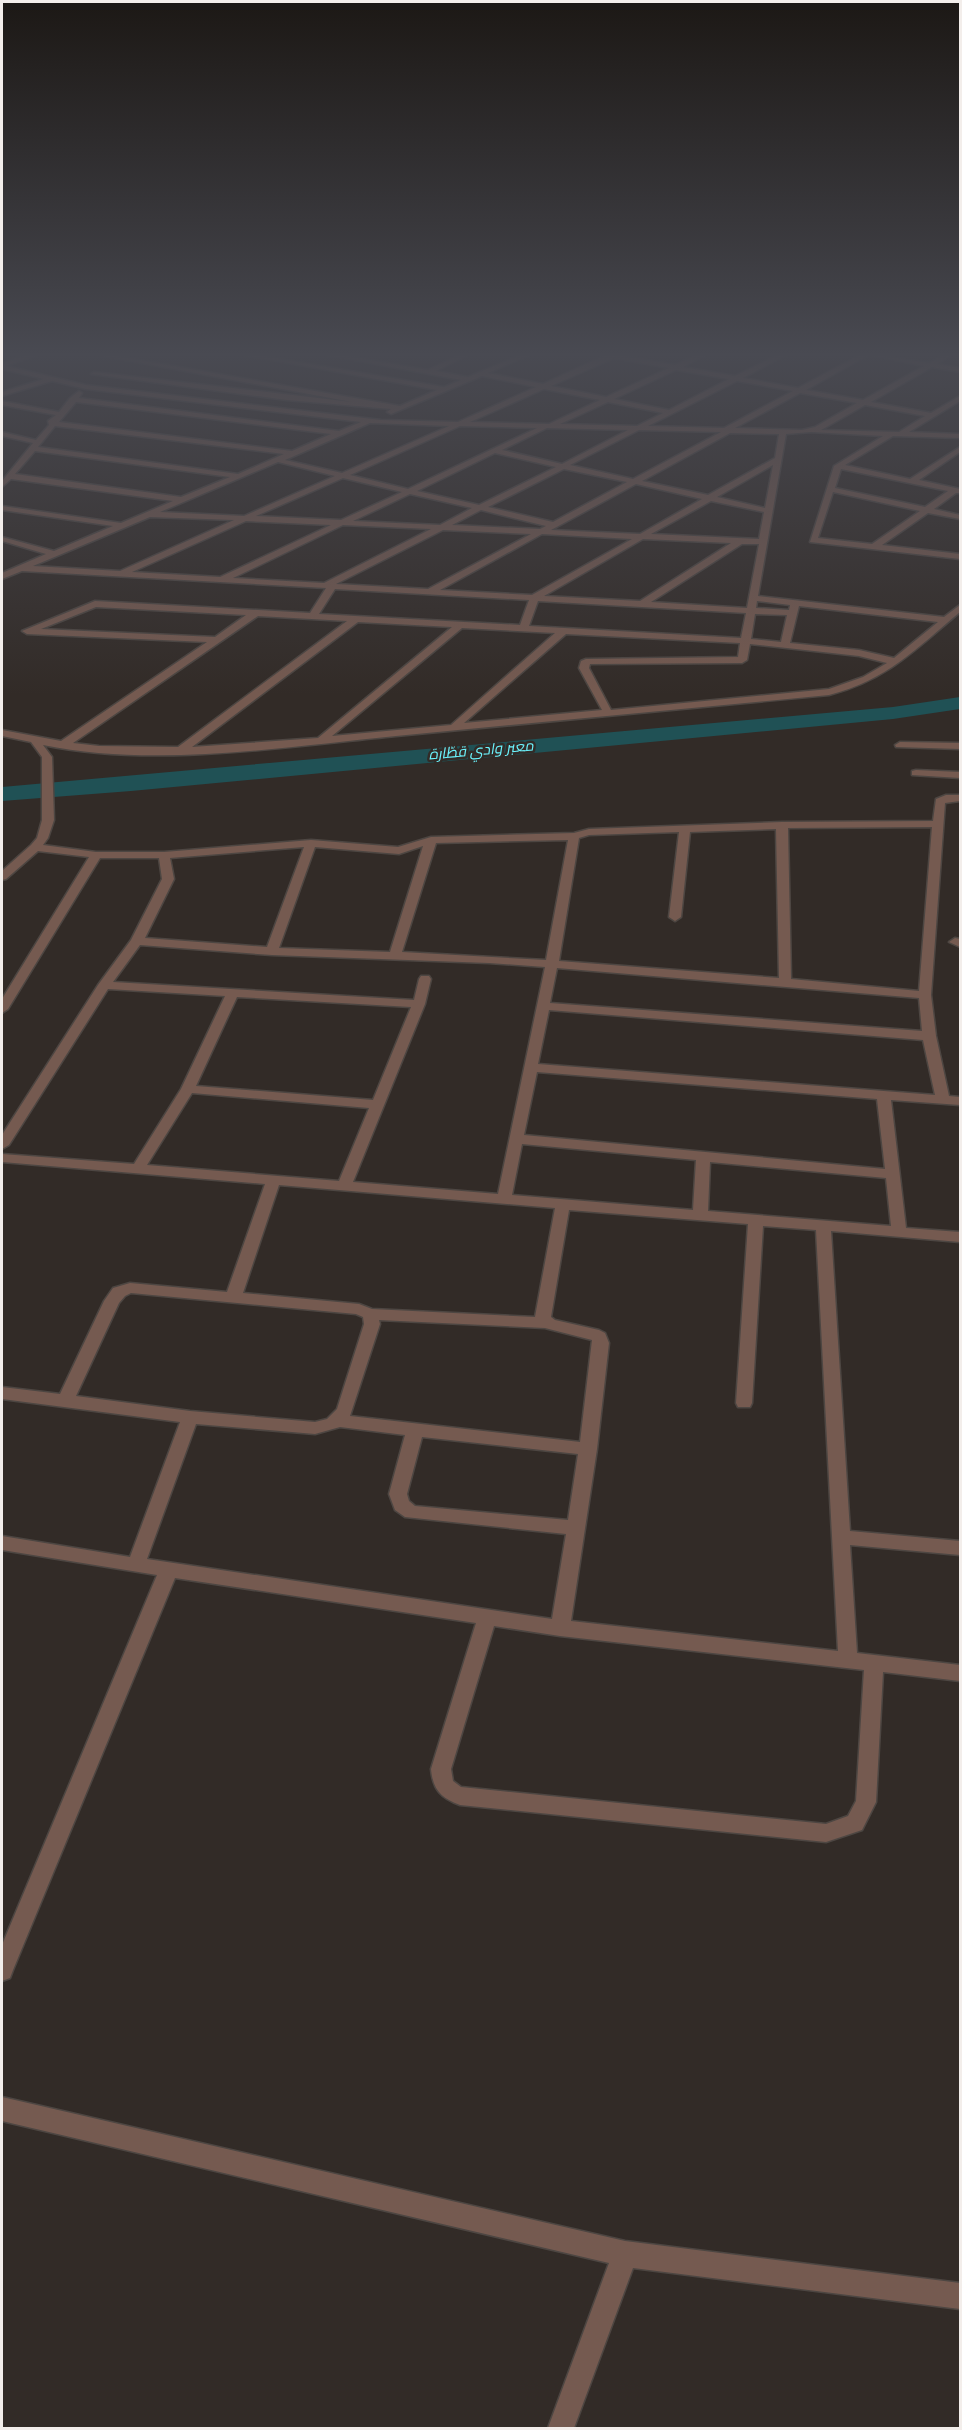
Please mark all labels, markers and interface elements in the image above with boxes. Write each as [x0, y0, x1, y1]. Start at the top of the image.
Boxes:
water label: معبر وادي قطّارة [428, 735, 535, 767]

